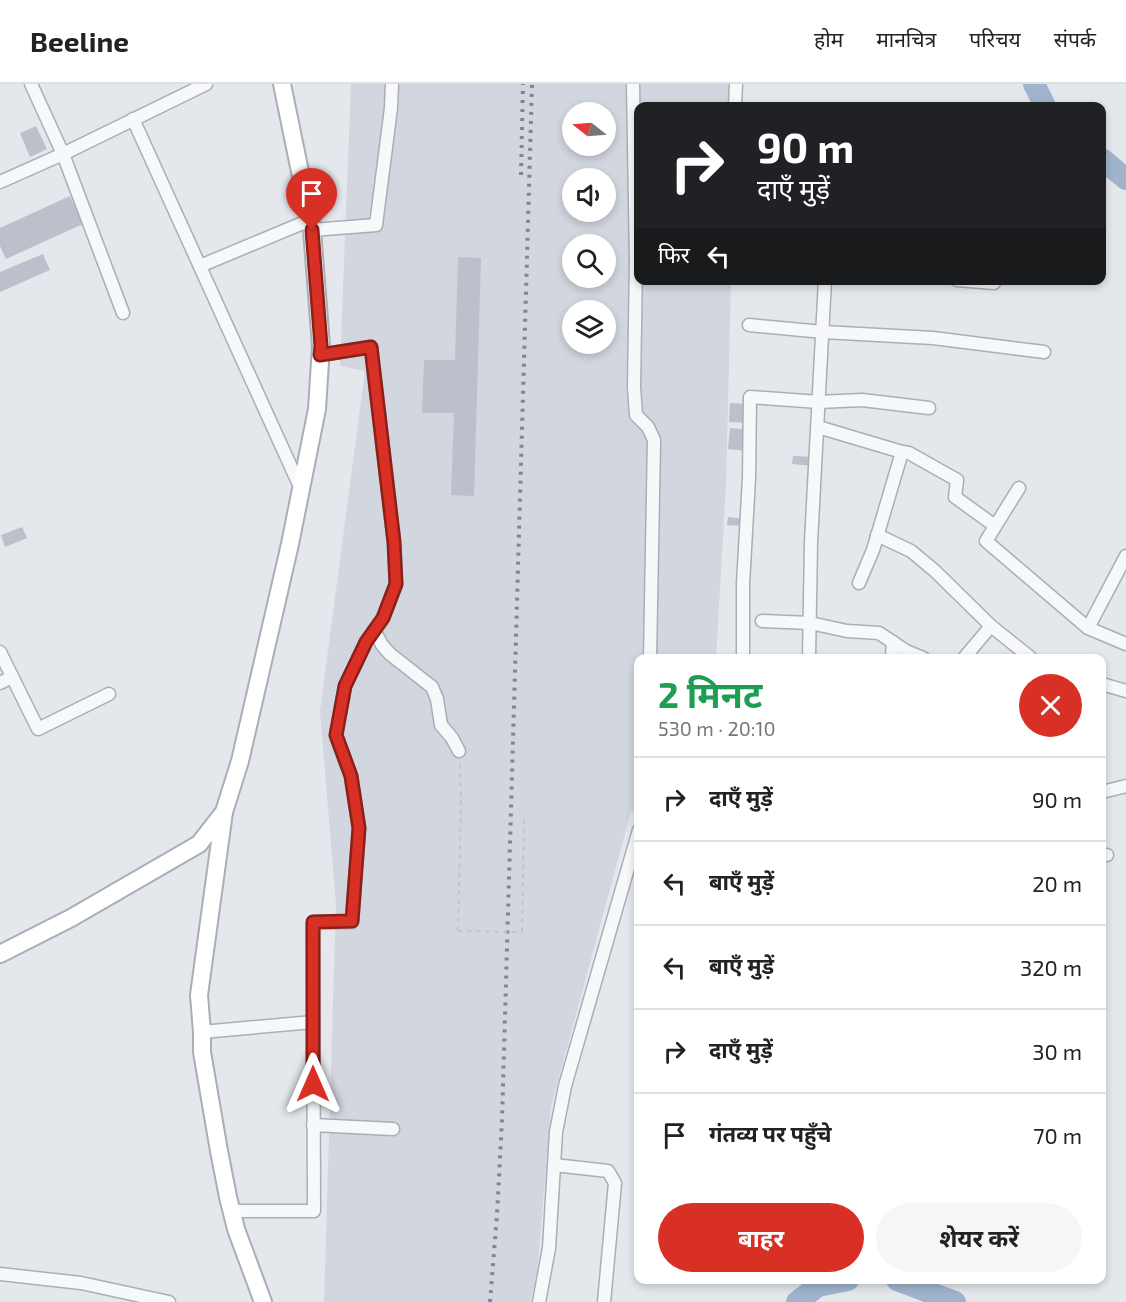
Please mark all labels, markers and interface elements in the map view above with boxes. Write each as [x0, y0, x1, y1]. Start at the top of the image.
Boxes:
text: Beeline [30, 24, 129, 58]
text: होम [814, 26, 843, 51]
text: मानचित्र [876, 26, 936, 51]
text: परिचय [969, 26, 1021, 51]
text: संपर्क [1054, 26, 1096, 51]
north arrow [562, 102, 616, 156]
map controls [562, 102, 616, 354]
text: 90 m [757, 121, 854, 171]
icon: right [658, 126, 736, 204]
pin [286, 168, 337, 230]
button: sound [562, 168, 616, 222]
text: दाएँ मुड़ें [757, 172, 830, 204]
icon: arrive [295, 177, 328, 210]
button: search [562, 234, 616, 288]
icon: left [702, 240, 735, 273]
text: फिर [658, 241, 690, 267]
button: layers [562, 300, 616, 354]
text: 2 मिनट [658, 672, 762, 715]
button: close [1019, 674, 1082, 737]
text: 530 m · 20:10 [658, 716, 776, 740]
icon: right [658, 783, 691, 816]
text: दाएँ मुड़ें [709, 784, 773, 810]
text: 90 m [1032, 786, 1082, 812]
icon: left [658, 867, 691, 900]
text: बाएँ मुड़ें [709, 868, 774, 894]
text: 20 m [1032, 870, 1082, 896]
icon: left [658, 951, 691, 984]
text: बाएँ मुड़ें [709, 952, 774, 978]
text: 320 m [1020, 954, 1082, 980]
icon: right [658, 1035, 691, 1068]
text: दाएँ मुड़ें [709, 1036, 773, 1062]
text: 30 m [1032, 1038, 1082, 1064]
position arrow [281, 1052, 345, 1116]
icon: arrive [658, 1119, 691, 1152]
text: गंतव्य पर पहुँचे [709, 1120, 832, 1146]
text: 70 m [1033, 1122, 1082, 1148]
button: बाहर [658, 1203, 864, 1272]
button: शेयर करें [876, 1203, 1082, 1272]

